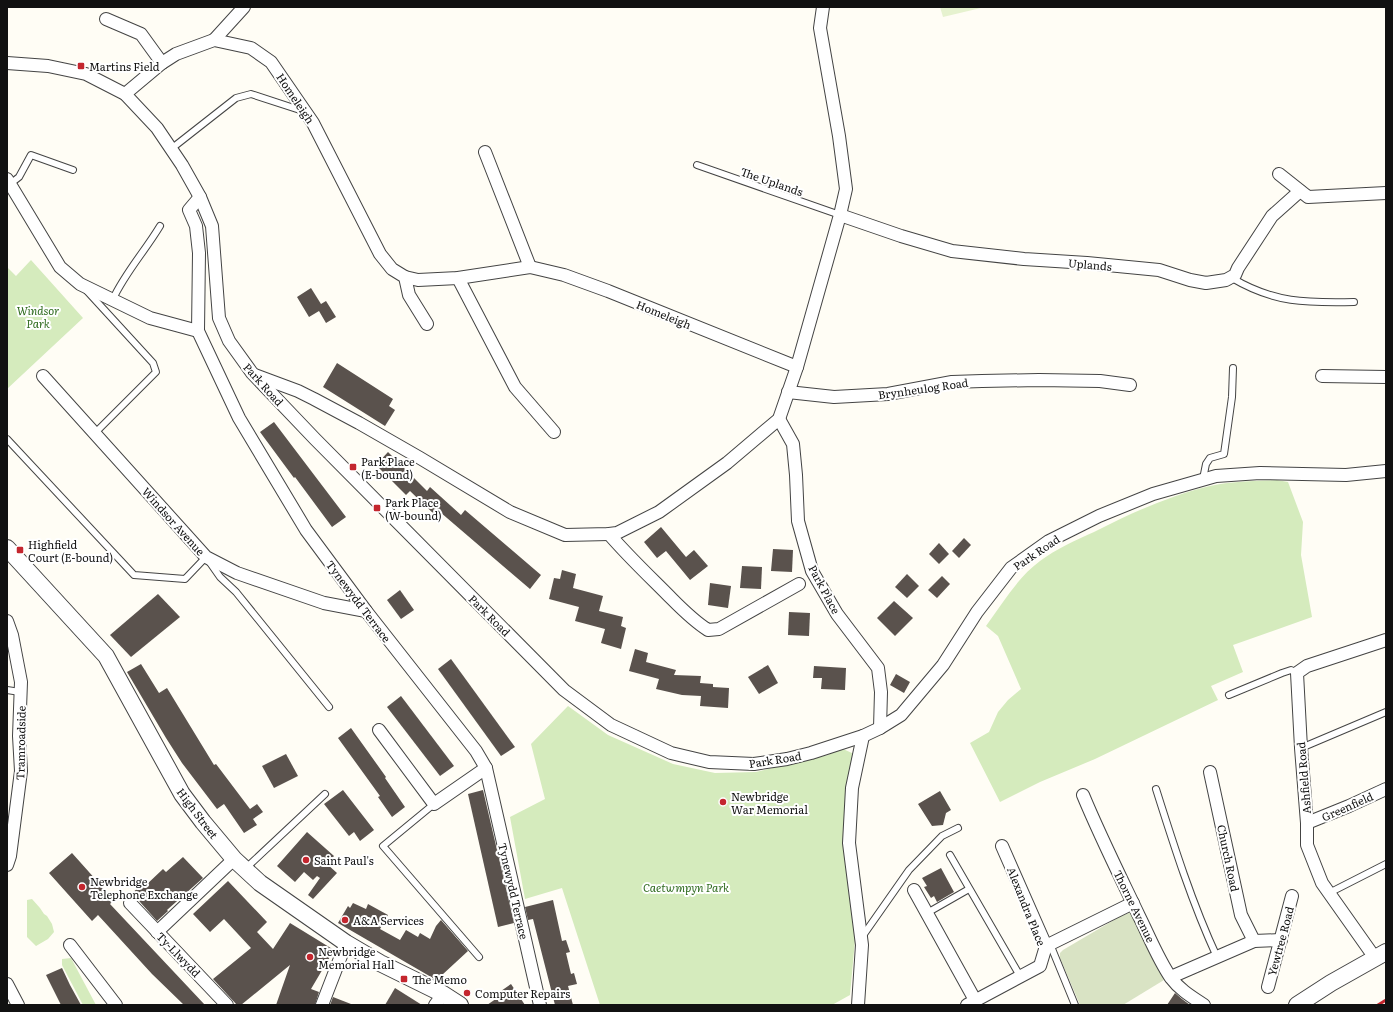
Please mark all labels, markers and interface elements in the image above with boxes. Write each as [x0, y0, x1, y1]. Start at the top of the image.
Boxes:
place label: Martins Field [89, 58, 160, 74]
marker: Martins Field [76, 61, 86, 71]
street label: Homeleigh [273, 70, 319, 126]
street label: The Uplands [739, 163, 805, 199]
street label: Uplands [1068, 254, 1113, 274]
street label: Homeleigh [634, 296, 694, 332]
park label: Windsor Park [17, 302, 59, 331]
street label: Park Road [240, 359, 288, 409]
street label: Brynheulog Road [877, 374, 969, 402]
place label: Park Place (E-bound) [361, 453, 415, 482]
marker: Park Place (E-bound) [348, 462, 358, 472]
street label: Windsor Avenue [139, 483, 209, 559]
place label: Park Place (W-bound) [385, 494, 442, 523]
marker: Park Place (W-bound) [372, 503, 382, 513]
street label: Park Road [1010, 530, 1063, 573]
place label: Highfield Court (E-bound) [28, 536, 113, 565]
marker: Highfield Court (E-bound) [15, 545, 25, 555]
street label: Tynewydd Terrace [323, 557, 395, 645]
street label: Park Place [805, 562, 845, 617]
street label: Park Road [466, 591, 515, 640]
street label: Tramroadside [11, 705, 29, 780]
street label: Ashfield Road [1292, 741, 1314, 815]
street label: Park Road [748, 747, 803, 771]
street label: High Street [174, 784, 223, 842]
street label: Greenfield [1319, 787, 1376, 824]
place label: Newbridge War Memorial [731, 788, 808, 817]
marker: Newbridge War Memorial [718, 797, 728, 807]
street label: Church Road [1214, 823, 1244, 893]
street label: Tynewydd Terrace [495, 841, 533, 941]
place label: Saint Paul's [314, 852, 374, 868]
marker: Saint Paul's [301, 855, 311, 865]
street label: Alexandra Place [1004, 864, 1050, 948]
street label: Thorne Avenue [1111, 867, 1160, 945]
place label: Newbridge Telephone Exchange [90, 873, 198, 902]
park label: Caetwmpyn Park [643, 879, 729, 895]
marker: Newbridge Telephone Exchange [77, 882, 87, 892]
street label: Yewtree Road [1263, 904, 1297, 978]
place label: A&A Services [353, 912, 424, 928]
marker: A&A Services [340, 915, 350, 925]
street label: Ty-Llwydd [153, 928, 205, 980]
place label: Newbridge Memorial Hall [318, 943, 395, 972]
marker: Newbridge Memorial Hall [305, 952, 315, 962]
place label: The Memo [412, 971, 467, 987]
marker: The Memo [399, 974, 409, 984]
place label: Computer Repairs [475, 985, 570, 1001]
marker: Computer Repairs [462, 988, 472, 998]

